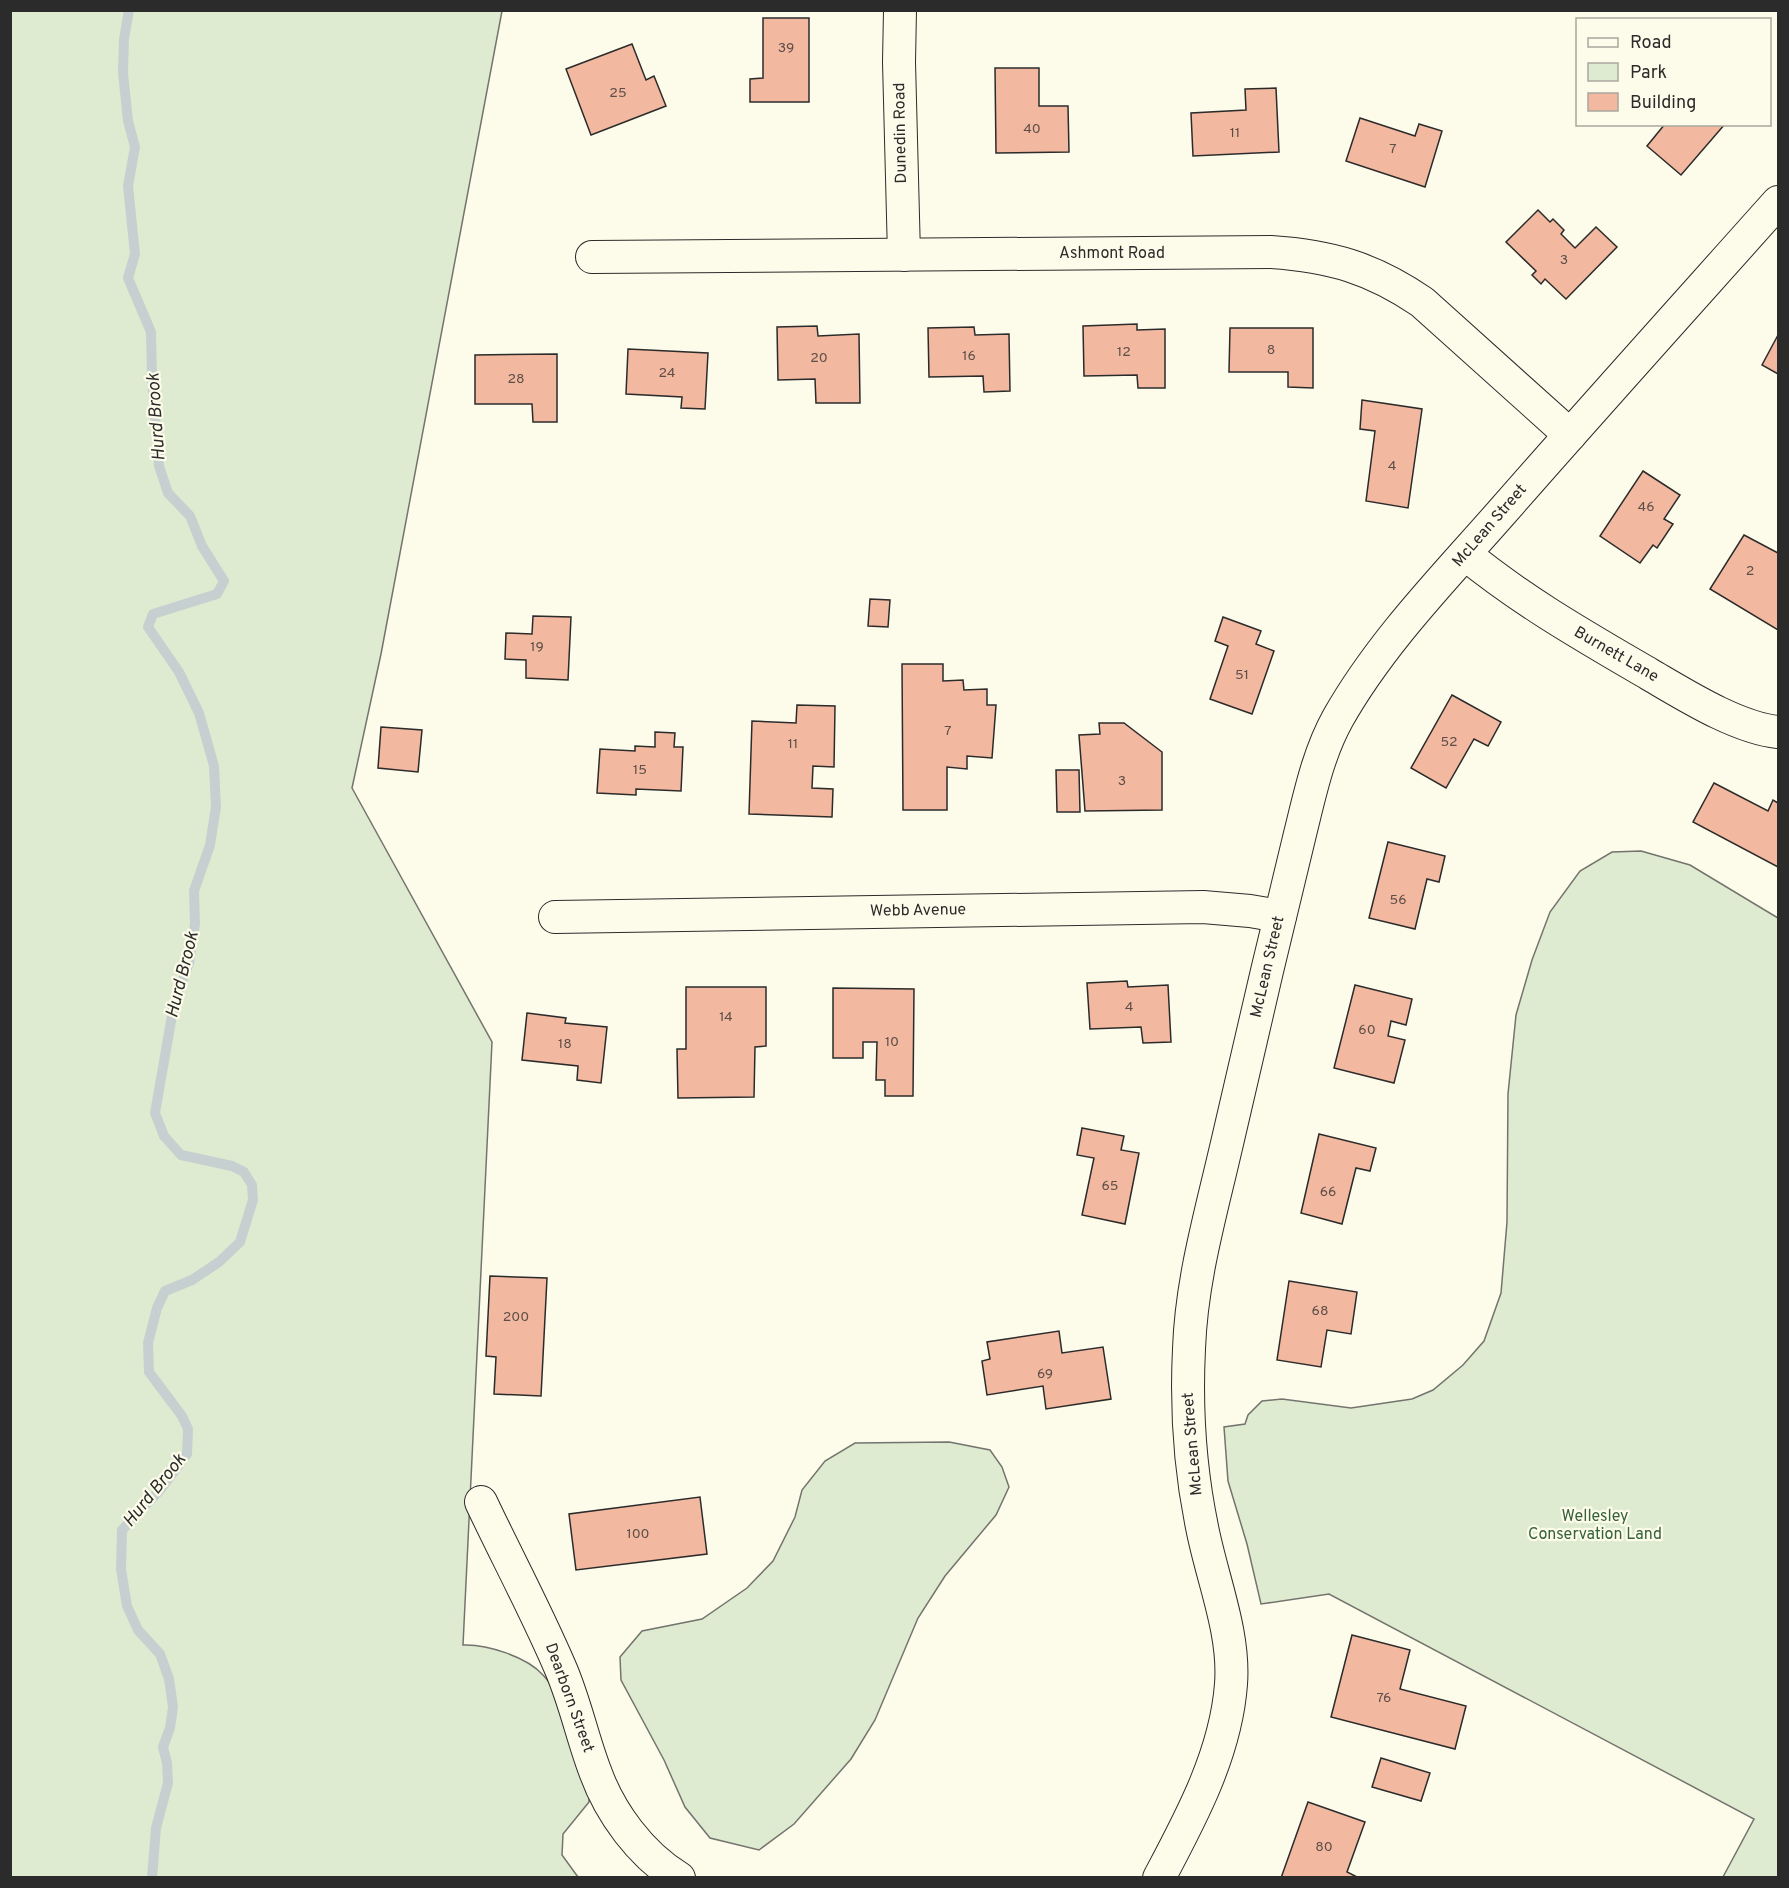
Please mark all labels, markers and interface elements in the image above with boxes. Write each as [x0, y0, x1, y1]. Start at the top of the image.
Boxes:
legend [1576, 18, 1771, 126]
text: Road [1630, 32, 1672, 55]
house number: 39 [778, 40, 794, 57]
text: Park [1630, 62, 1667, 85]
street label: Dunedin Road [890, 82, 912, 184]
house number: 25 [609, 85, 627, 102]
text: Building [1630, 92, 1696, 115]
house number: 40 [1023, 121, 1041, 138]
house number: 11 [1230, 125, 1240, 142]
house number: 7 [1389, 141, 1397, 158]
street label: Ashmont Road [1059, 244, 1165, 264]
house number: 3 [1560, 252, 1568, 269]
house number: 8 [1267, 342, 1275, 359]
house number: 12 [1117, 344, 1131, 361]
house number: 16 [962, 348, 976, 365]
house number: 20 [810, 350, 828, 367]
house number: 24 [658, 365, 676, 382]
water label: Hurd Brook [142, 371, 172, 462]
house number: 28 [507, 371, 525, 388]
house number: 4 [1388, 458, 1396, 475]
street label: McLean Street [1448, 480, 1532, 572]
house number: 46 [1637, 499, 1655, 516]
house number: 2 [1746, 563, 1754, 580]
street label: Burnett Lane [1570, 623, 1662, 687]
house number: 19 [530, 639, 544, 656]
house number: 51 [1235, 667, 1249, 684]
house number: 7 [944, 723, 952, 740]
house number: 52 [1440, 734, 1458, 751]
house number: 11 [788, 736, 798, 753]
house number: 15 [633, 762, 647, 779]
house number: 3 [1118, 773, 1126, 790]
house number: 56 [1389, 892, 1407, 909]
street label: Webb Avenue [870, 900, 966, 922]
street label: McLean Street [1247, 914, 1289, 1020]
water label: Hurd Brook [161, 929, 205, 1021]
house number: 4 [1125, 999, 1133, 1016]
house number: 14 [719, 1009, 733, 1026]
house number: 60 [1358, 1022, 1376, 1039]
house number: 10 [885, 1034, 899, 1051]
house number: 18 [558, 1036, 572, 1053]
house number: 65 [1101, 1178, 1119, 1195]
house number: 66 [1320, 1184, 1336, 1201]
house number: 68 [1312, 1303, 1328, 1320]
house number: 200 [503, 1309, 529, 1326]
house number: 69 [1037, 1366, 1053, 1383]
street label: McLean Street [1179, 1391, 1207, 1497]
water label: Hurd Brook [118, 1449, 192, 1533]
park label: Wellesley Conservation Land [1528, 1507, 1662, 1545]
house number: 100 [626, 1526, 650, 1543]
street label: Dearborn Street [540, 1640, 598, 1756]
house number: 76 [1377, 1690, 1391, 1707]
house number: 80 [1315, 1839, 1333, 1856]

